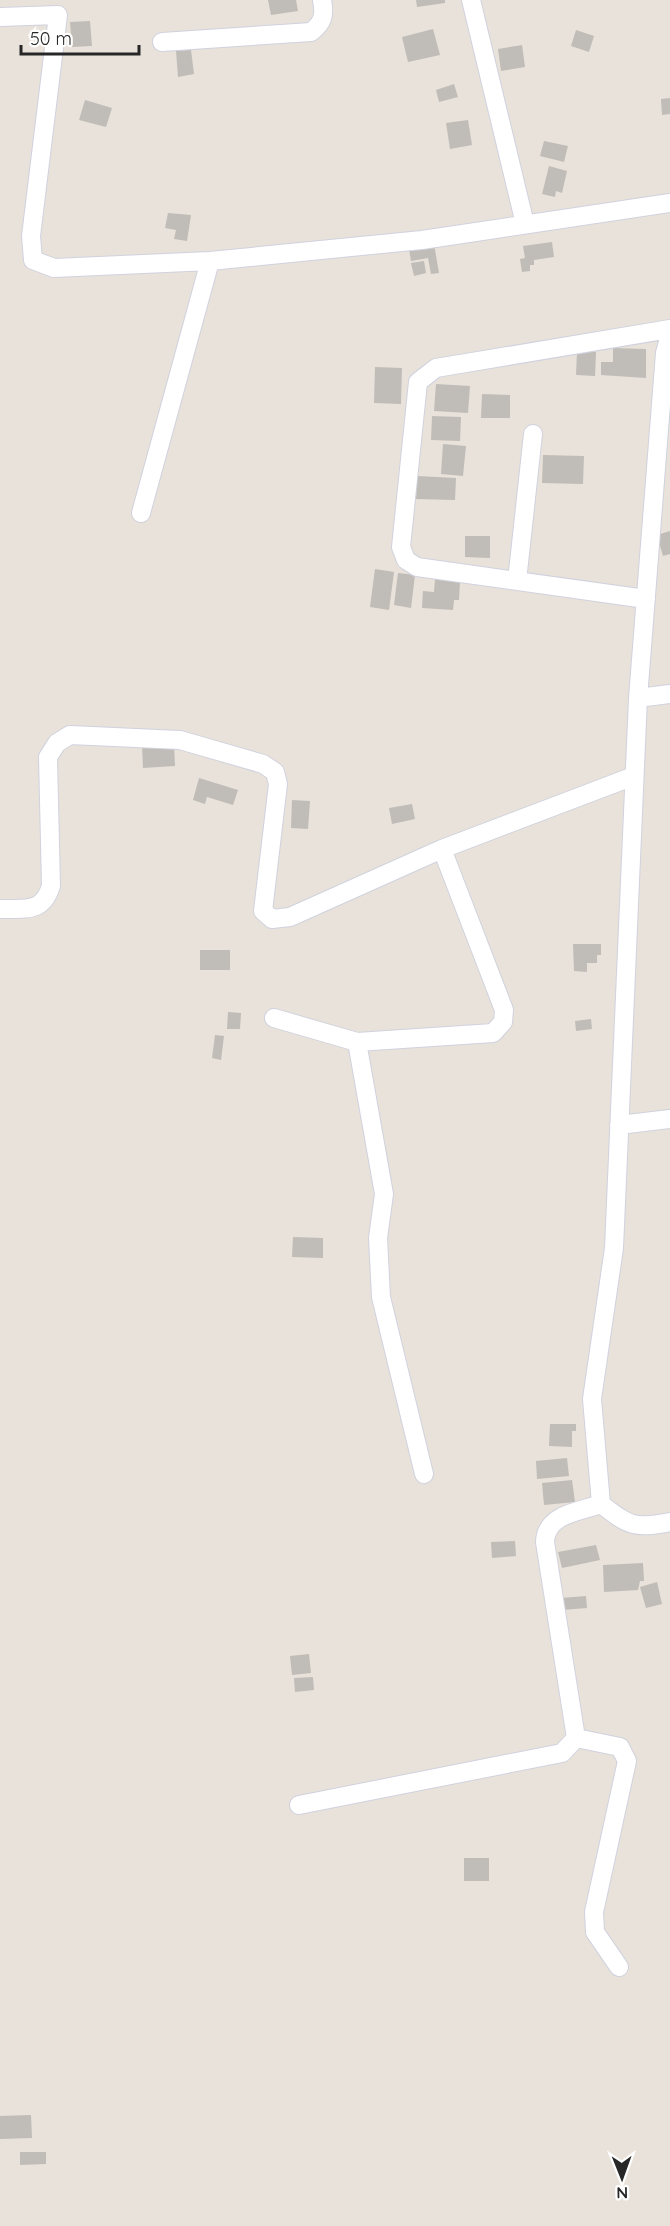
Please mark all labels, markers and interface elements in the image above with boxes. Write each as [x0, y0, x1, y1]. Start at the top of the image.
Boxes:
scale bar [21, 18, 140, 56]
text: 50 m [30, 27, 72, 50]
north arrow [592, 2148, 652, 2208]
text: N [616, 2183, 628, 2203]

